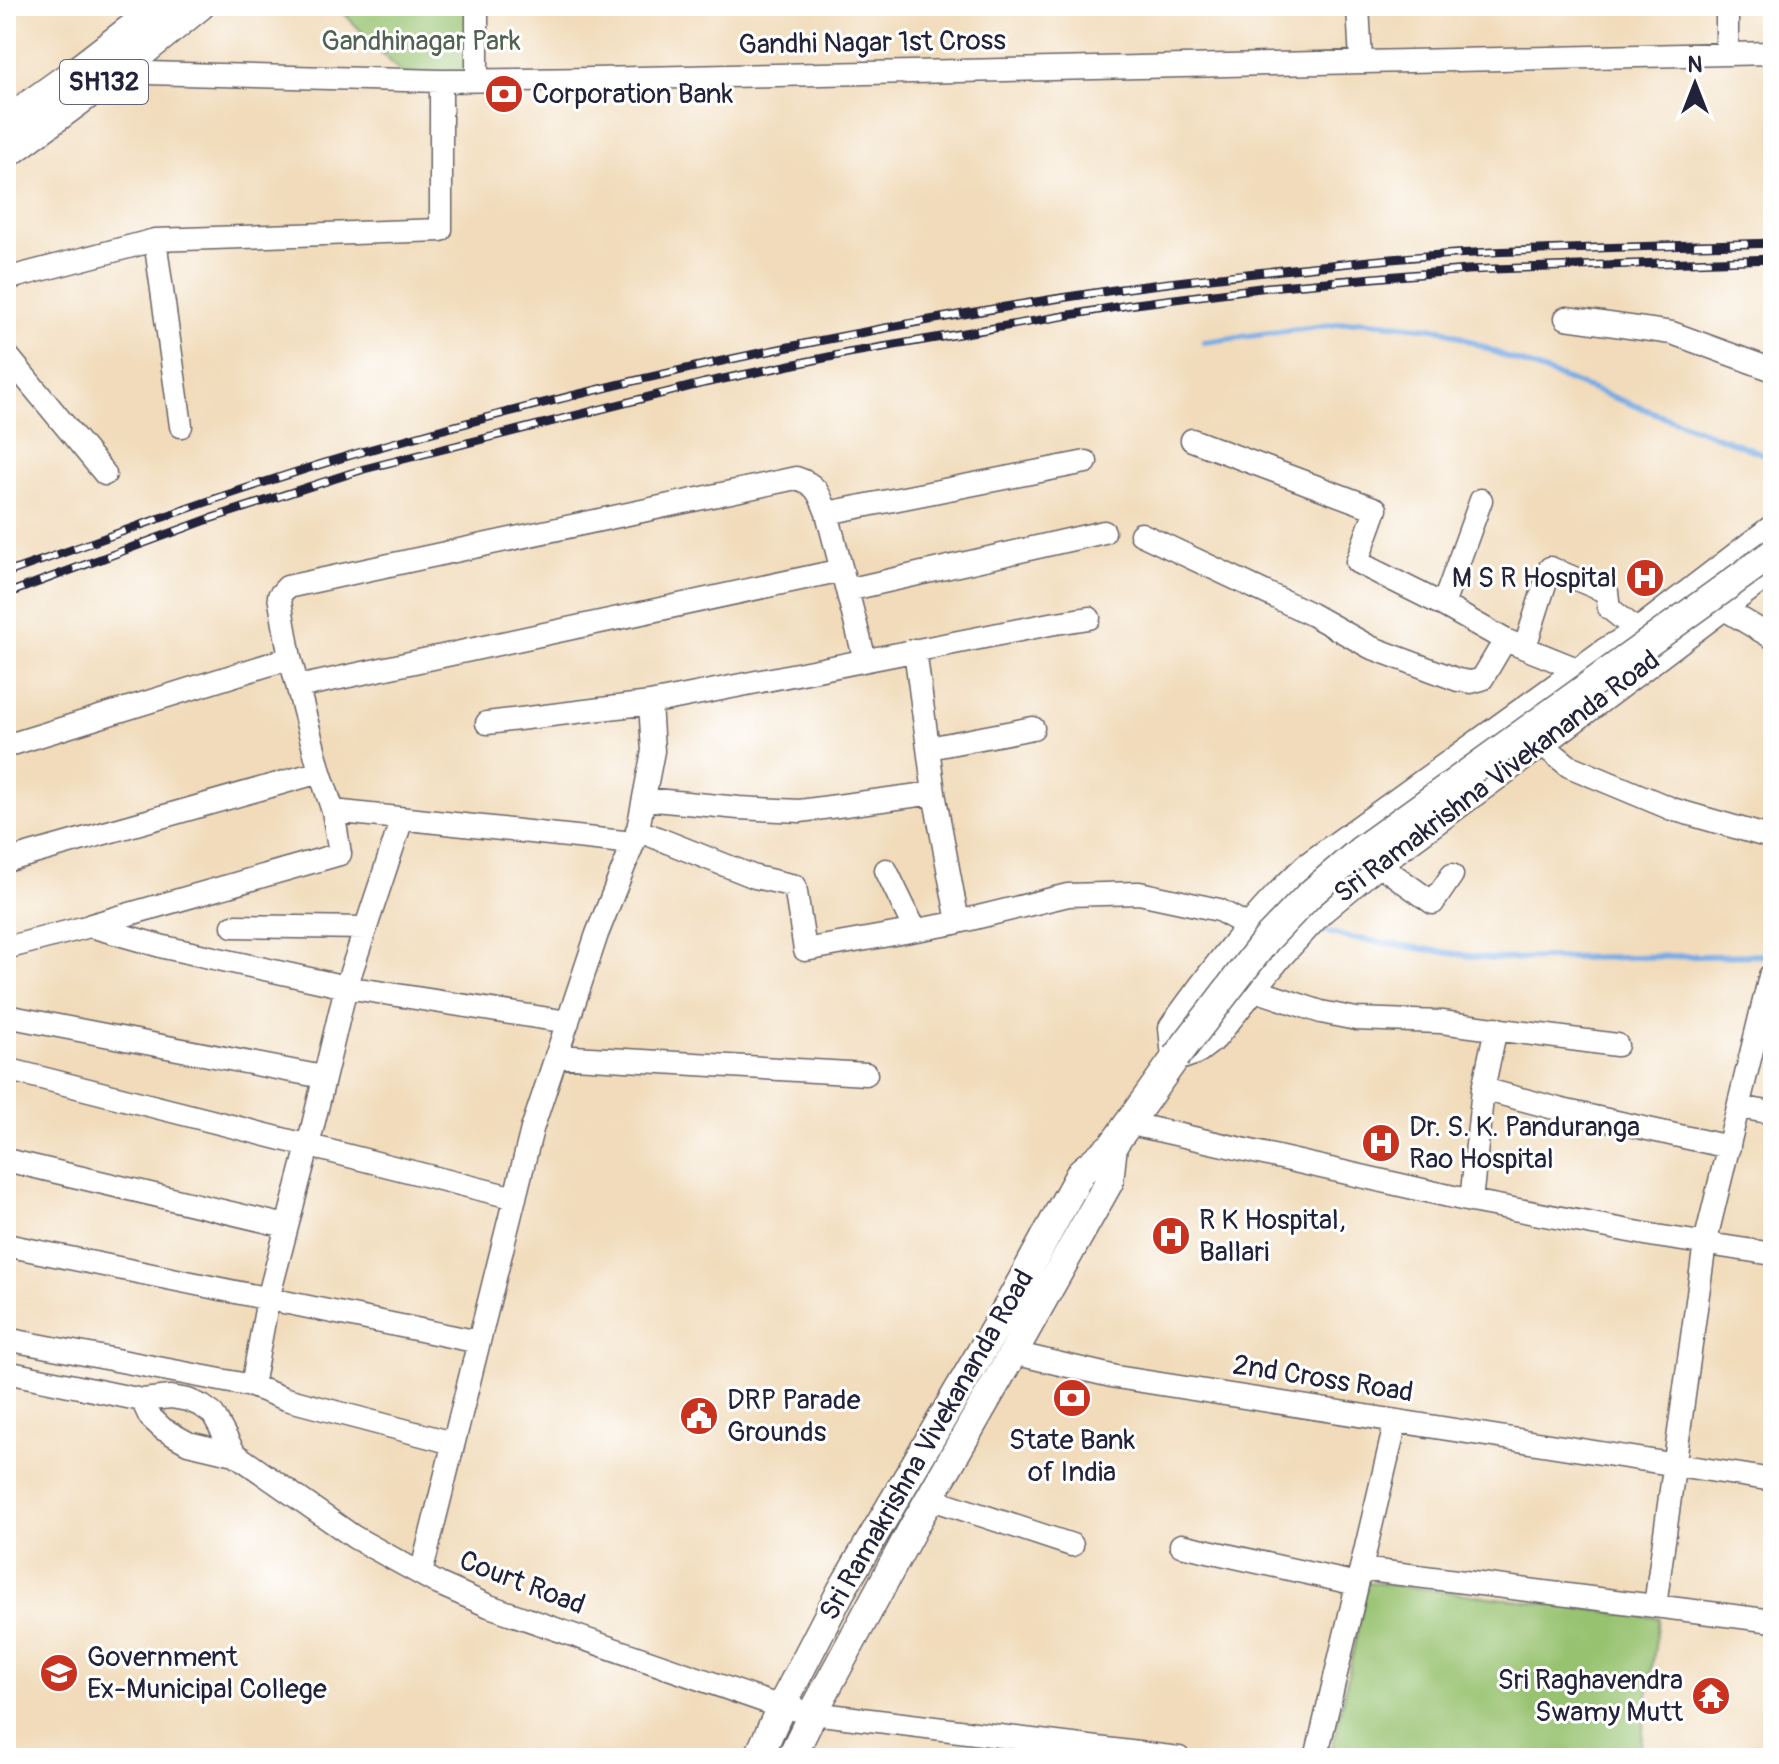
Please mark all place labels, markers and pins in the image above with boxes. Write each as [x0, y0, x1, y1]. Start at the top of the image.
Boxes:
bank icon: Corporation Bank [483, 73, 525, 115]
place label: Corporation Bank [532, 77, 734, 112]
hospital icon: M S R Hospital [1624, 557, 1666, 599]
place label: M S R Hospital [1452, 561, 1617, 596]
place label: Dr. S. K. Panduranga Rao Hospital [1409, 1110, 1640, 1177]
hospital icon: Dr. S. K. Panduranga Rao Hospital [1360, 1122, 1402, 1164]
place label: R K Hospital, Ballari [1199, 1203, 1346, 1270]
hospital icon: R K Hospital, Ballari [1150, 1215, 1192, 1257]
bank icon: State Bank of India [1051, 1377, 1093, 1419]
place label: DRP Parade Grounds [727, 1383, 861, 1450]
public building icon: DRP Parade Grounds [678, 1395, 720, 1437]
place label: State Bank of India [1009, 1423, 1136, 1490]
place label: Government Ex-Municipal College [87, 1640, 327, 1707]
school or university icon: Government Ex-Municipal College [38, 1652, 80, 1694]
place label: Sri Raghavendra Swamy Mutt [1497, 1663, 1684, 1730]
temple icon: Sri Raghavendra Swamy Mutt [1690, 1675, 1732, 1717]

